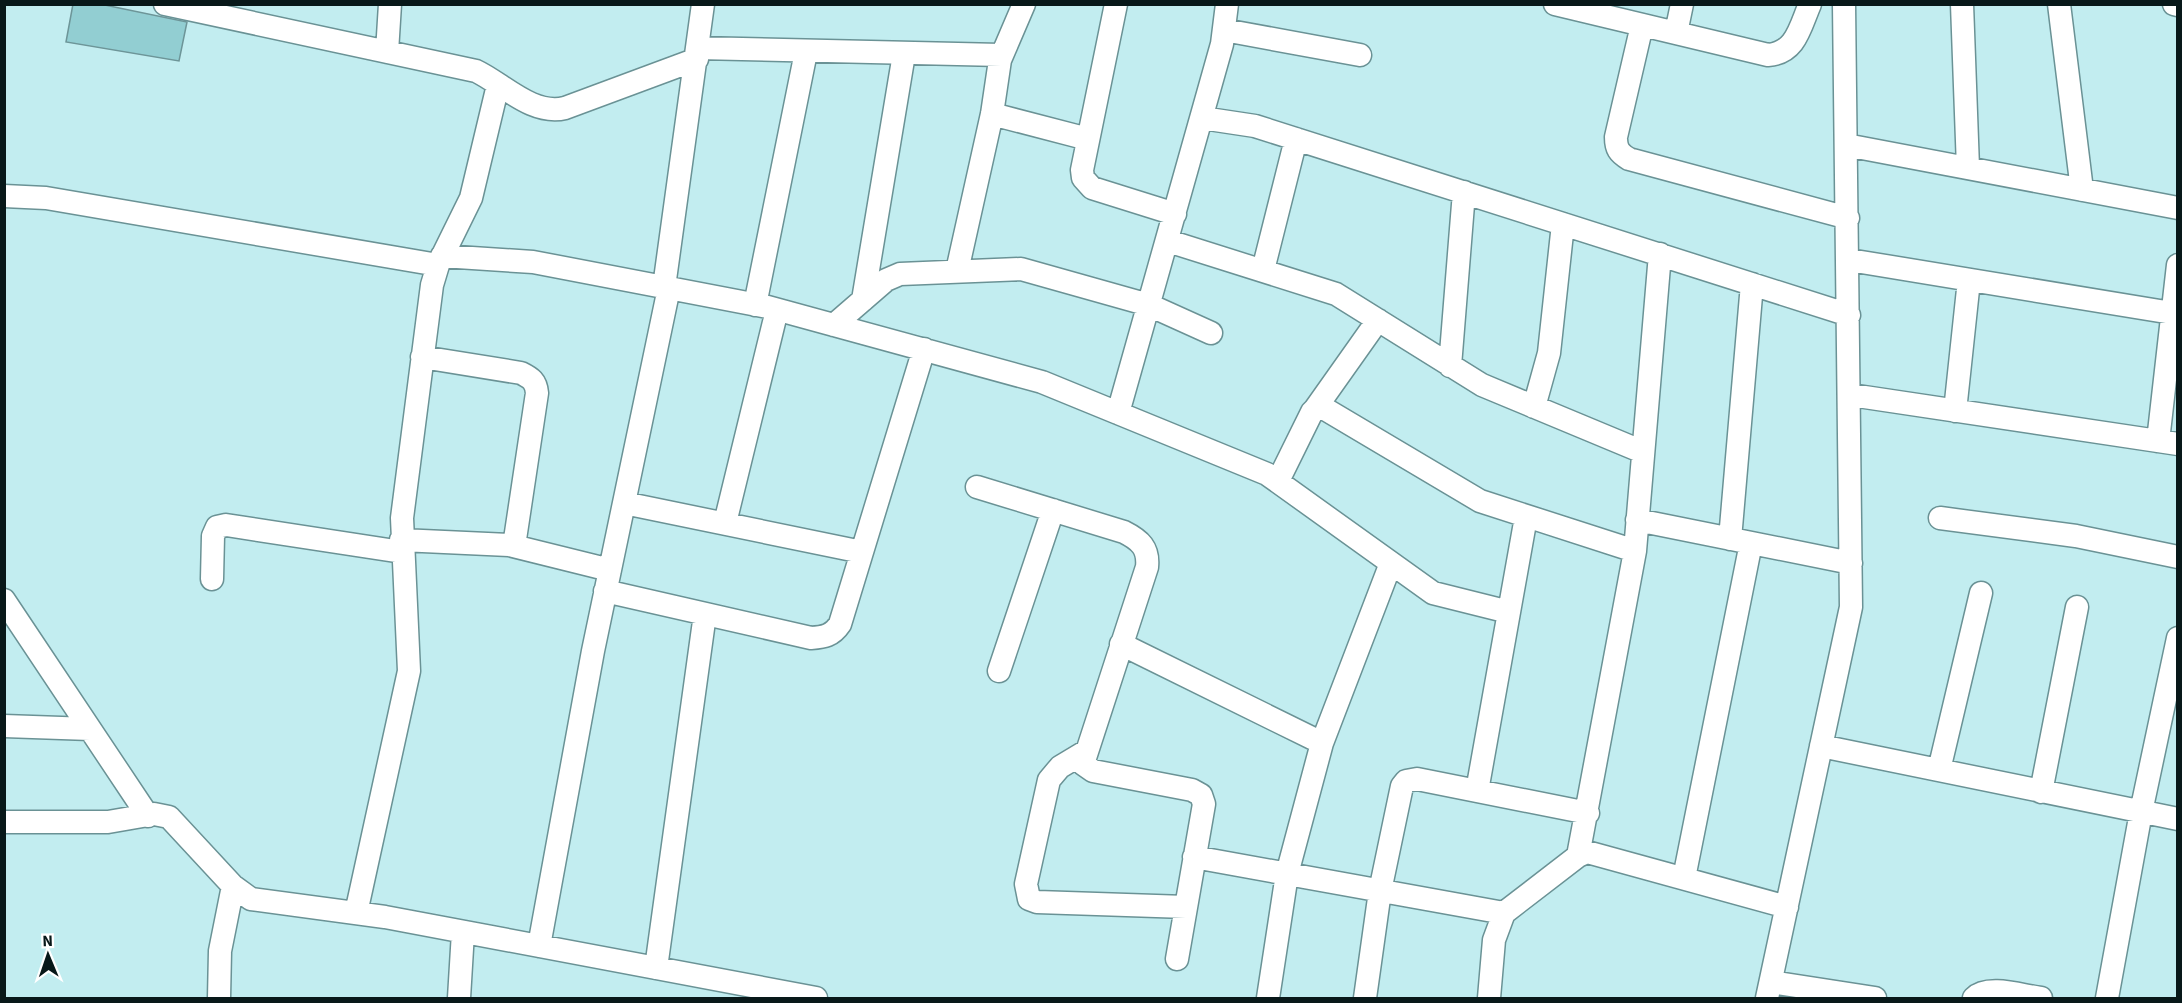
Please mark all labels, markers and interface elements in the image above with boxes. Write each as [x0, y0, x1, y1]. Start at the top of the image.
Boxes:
north arrow [18, 925, 78, 985]
text: N [42, 930, 53, 952]

